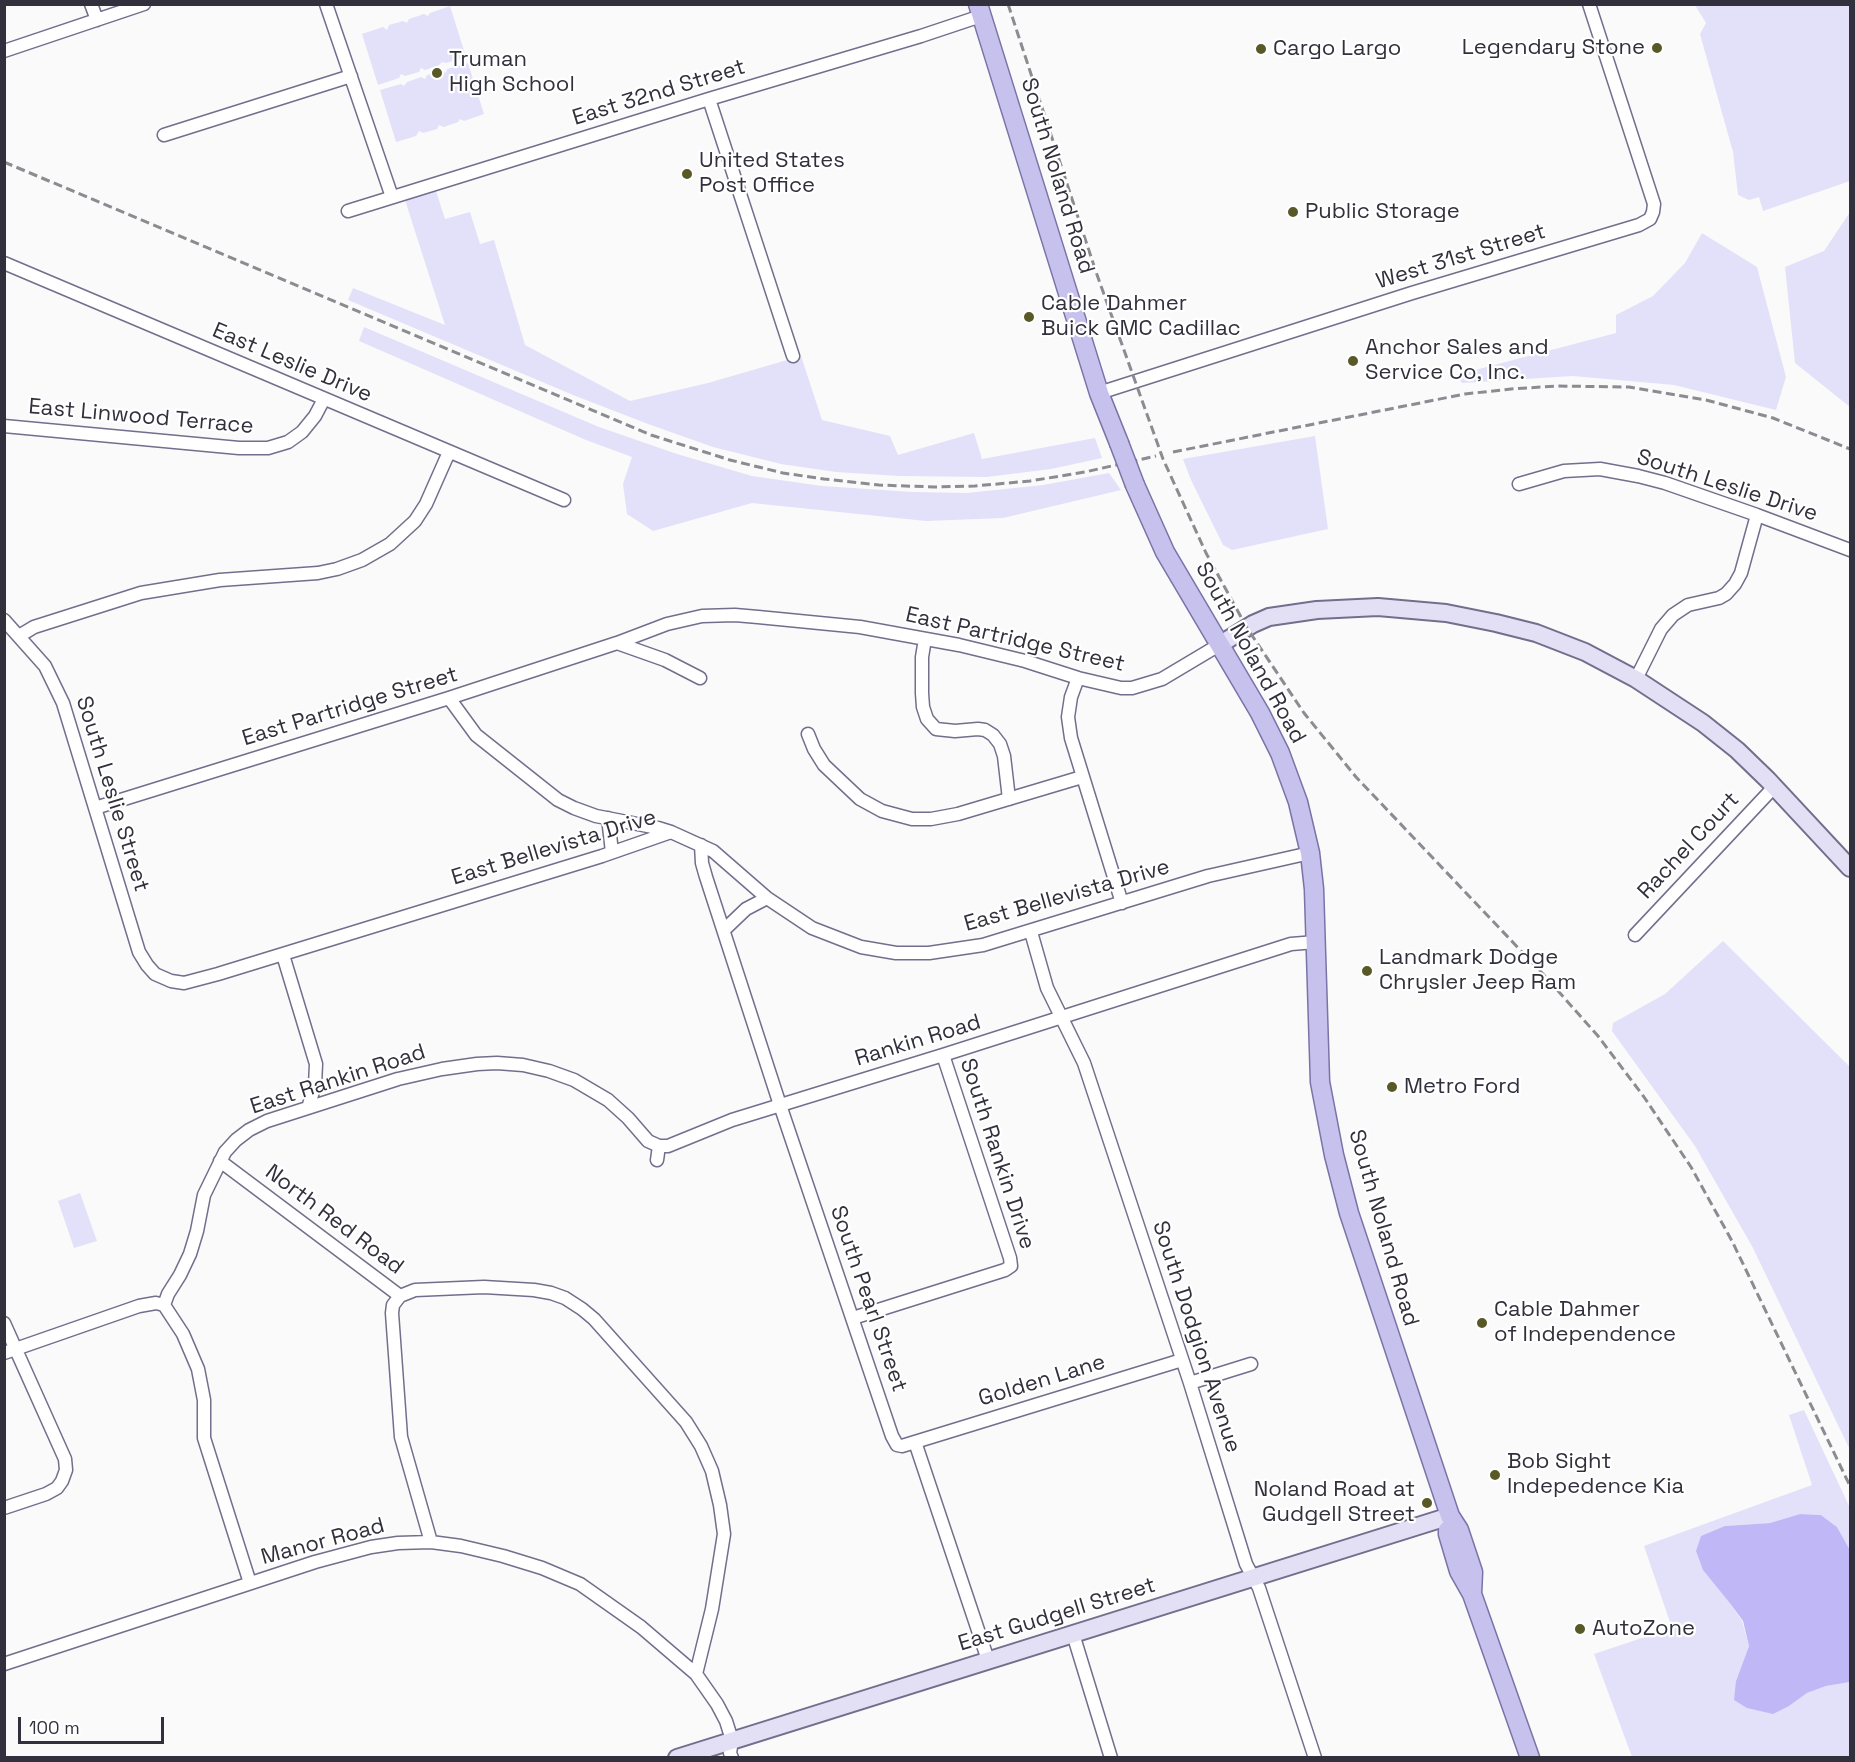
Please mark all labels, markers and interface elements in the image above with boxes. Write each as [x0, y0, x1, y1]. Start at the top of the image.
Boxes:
place label: Legendary Stone [1462, 35, 1645, 61]
place label: Cargo Largo [1273, 36, 1401, 62]
marker: Legendary Stone [1650, 41, 1664, 55]
marker: Cargo Largo [1254, 42, 1268, 56]
place label: Truman High School [449, 47, 575, 98]
street label: East 32nd Street [569, 54, 749, 132]
marker: Truman High School [430, 66, 444, 80]
street label: South Noland Road [1015, 75, 1099, 277]
place label: United States Post Office [699, 148, 845, 200]
marker: United States Post Office [680, 167, 694, 181]
place label: Public Storage [1305, 199, 1460, 225]
marker: Public Storage [1286, 205, 1300, 219]
street label: West 31st Street [1373, 219, 1549, 295]
place label: Cable Dahmer Buick GMC Cadillac [1041, 291, 1241, 342]
marker: Cable Dahmer Buick GMC Cadillac [1022, 310, 1036, 324]
street label: East Leslie Drive [208, 317, 376, 409]
place label: Anchor Sales and Service Co, Inc. [1365, 335, 1549, 386]
marker: Anchor Sales and Service Co, Inc. [1346, 354, 1360, 368]
street label: East Linwood Terrace [27, 394, 255, 440]
street label: South Leslie Drive [1633, 444, 1821, 528]
street label: South Noland Road [1189, 558, 1311, 748]
street label: East Partridge Street [903, 602, 1127, 678]
street label: East Partridge Street [239, 662, 461, 752]
street label: South Leslie Street [70, 693, 154, 895]
street label: Rachel Court [1633, 787, 1745, 905]
street label: East Bellevista Drive [448, 804, 660, 892]
street label: East Bellevista Drive [961, 854, 1173, 938]
place label: Landmark Dodge Chrysler Jeep Ram [1379, 945, 1576, 996]
marker: Landmark Dodge Chrysler Jeep Ram [1360, 964, 1374, 978]
street label: Rankin Road [852, 1009, 984, 1073]
street label: East Rankin Road [247, 1039, 429, 1121]
street label: South Rankin Drive [954, 1055, 1040, 1253]
place label: Metro Ford [1404, 1074, 1520, 1100]
marker: Metro Ford [1385, 1080, 1399, 1094]
street label: South Noland Road [1342, 1127, 1424, 1329]
street label: North Red Road [260, 1159, 408, 1281]
street label: South Pearl Street [824, 1203, 912, 1395]
street label: South Dodgion Avenue [1146, 1218, 1246, 1456]
place label: Cable Dahmer of Independence [1494, 1297, 1676, 1348]
marker: Cable Dahmer of Independence [1475, 1316, 1489, 1330]
street label: Golden Lane [975, 1349, 1109, 1413]
place label: Bob Sight Indepedence Kia [1507, 1449, 1684, 1500]
marker: Bob Sight Indepedence Kia [1488, 1468, 1502, 1482]
place label: Noland Road at Gudgell Street [1254, 1477, 1415, 1528]
marker: Noland Road at Gudgell Street [1420, 1496, 1434, 1510]
street label: Manor Road [258, 1513, 388, 1571]
street label: East Gudgell Street [955, 1572, 1159, 1658]
place label: AutoZone [1592, 1616, 1695, 1642]
marker: AutoZone [1573, 1622, 1587, 1636]
scale bar [21, 1705, 166, 1743]
text: 100 m [29, 1716, 80, 1739]

